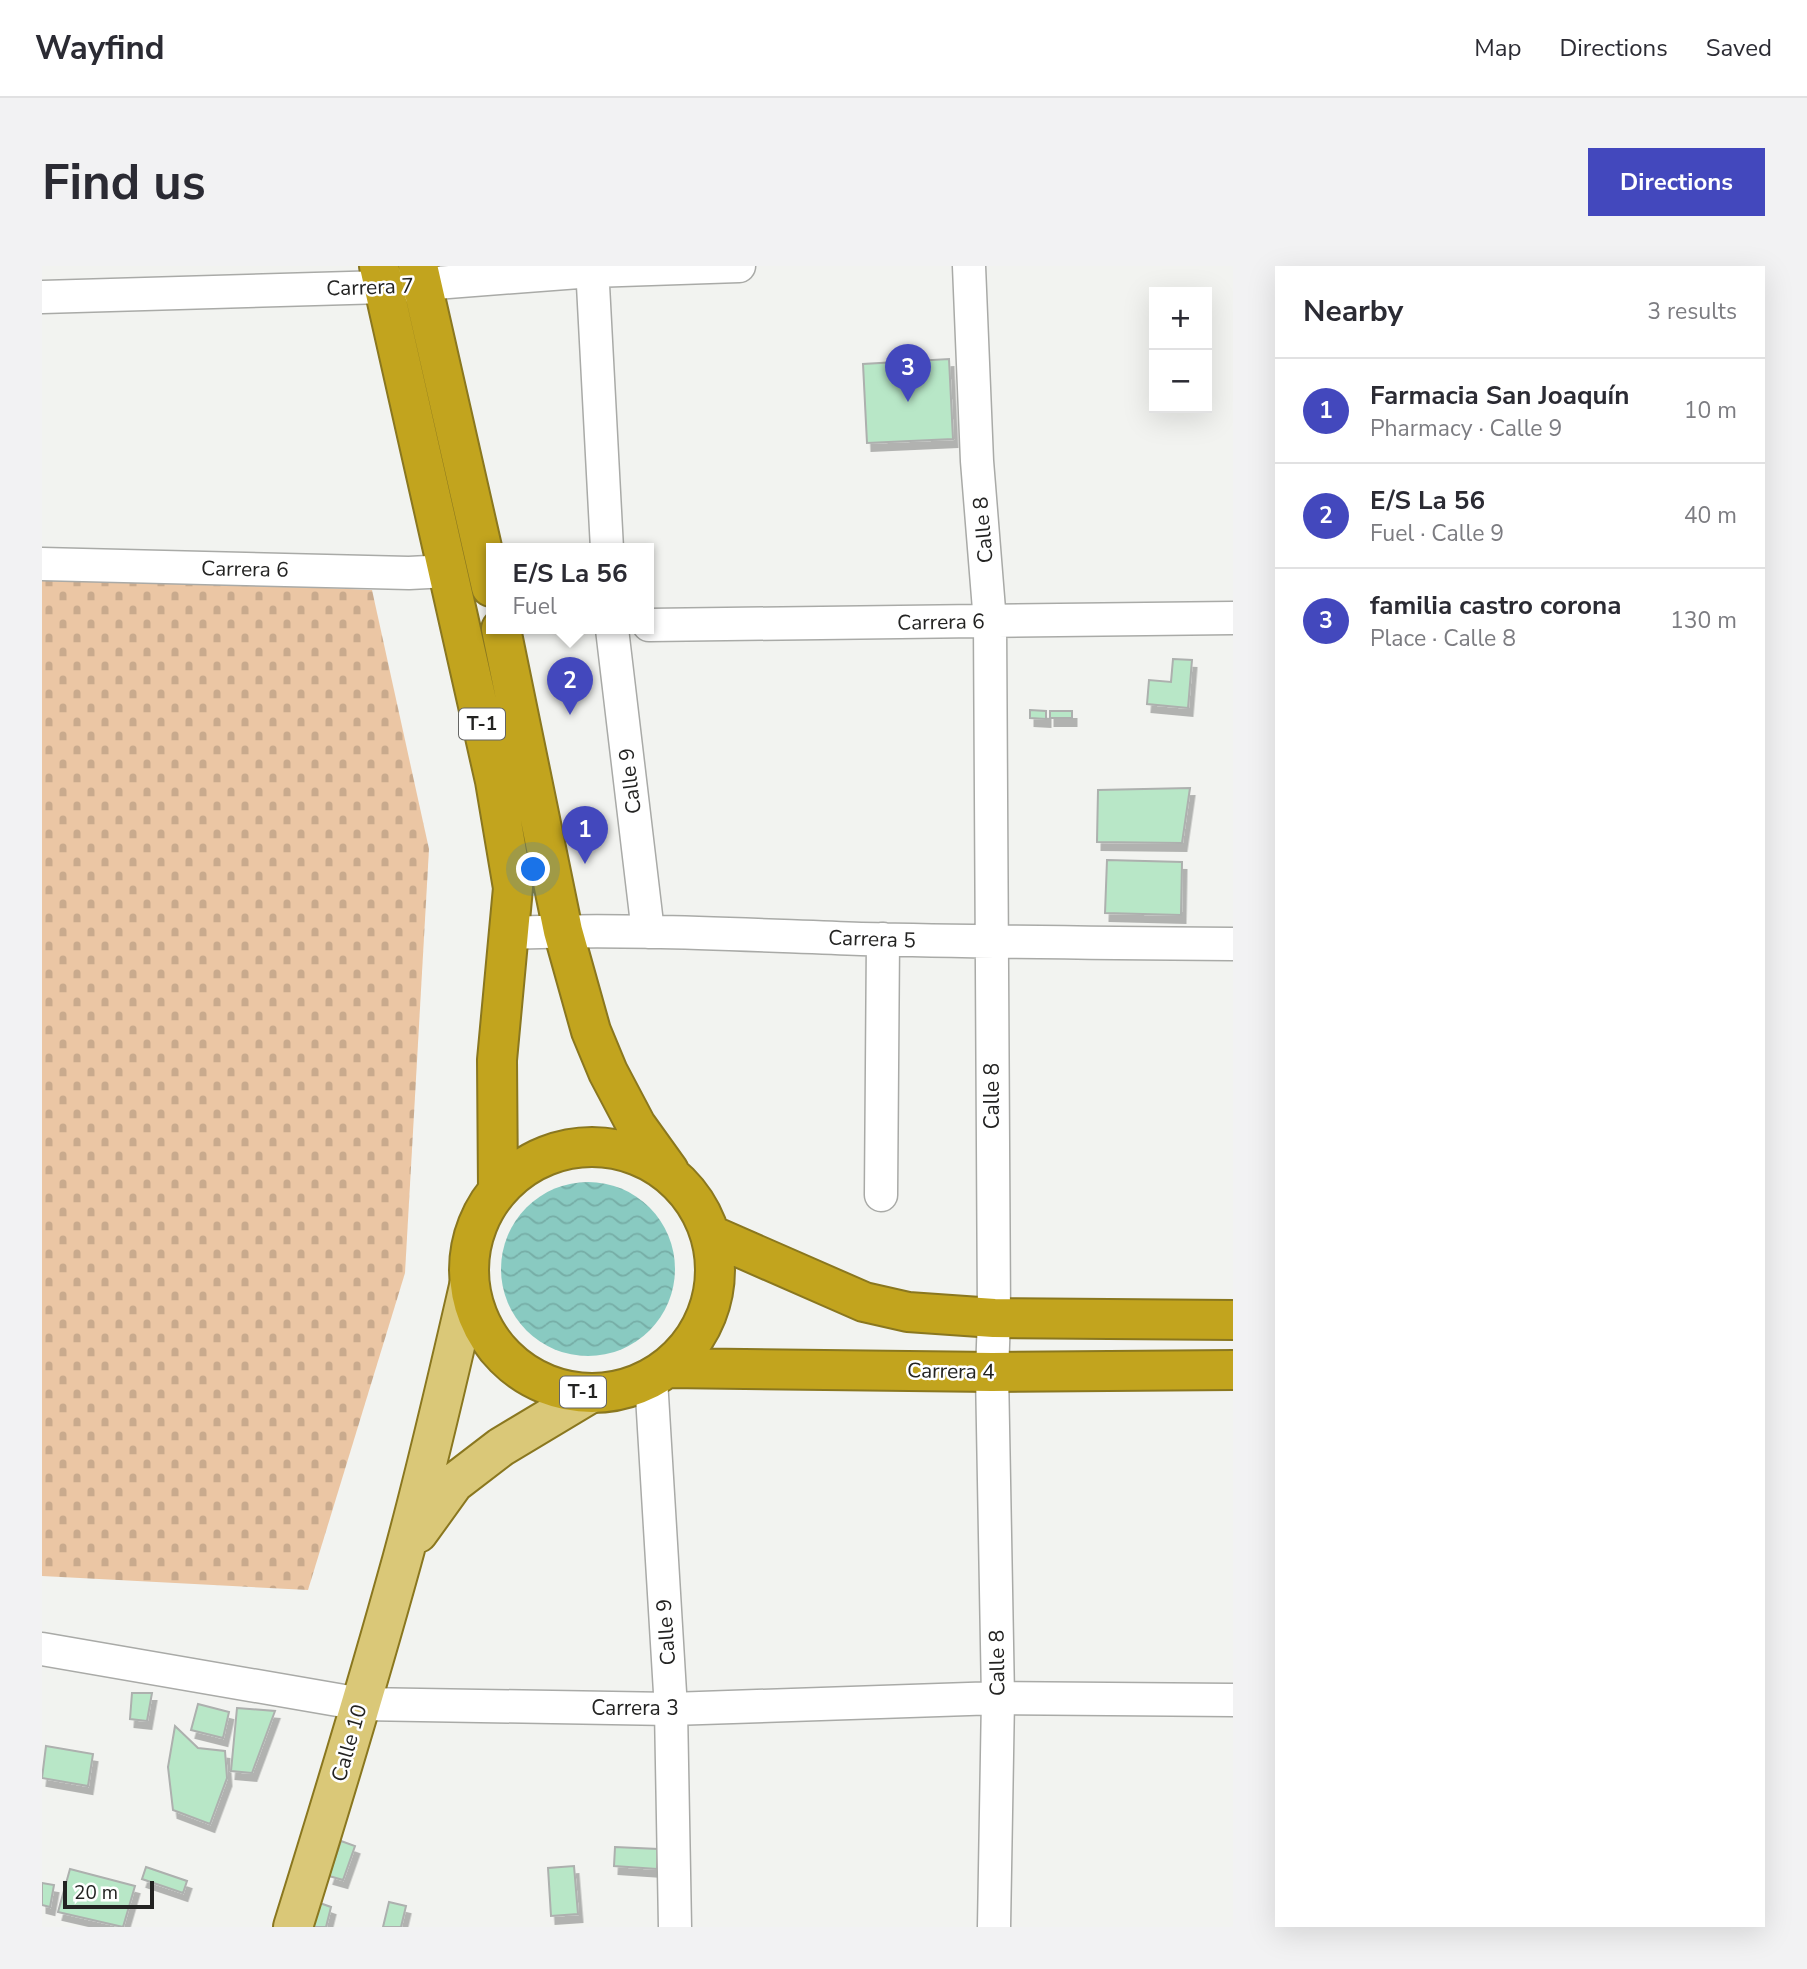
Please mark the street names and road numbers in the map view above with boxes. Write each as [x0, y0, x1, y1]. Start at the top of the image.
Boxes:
street label: Carrera 7 [326, 271, 414, 303]
street label: Calle 8 [966, 496, 1000, 564]
street label: Carrera 6 [201, 554, 289, 584]
street label: Carrera 6 [897, 607, 985, 637]
road number: T-1 [459, 708, 505, 740]
street label: Calle 9 [612, 746, 648, 816]
street label: Carrera 5 [828, 923, 916, 955]
street label: Calle 8 [978, 1063, 1006, 1129]
street label: Carrera 4 [907, 1356, 995, 1386]
road number: T-1 [560, 1376, 606, 1408]
street label: Calle 9 [650, 1598, 682, 1666]
street label: Calle 8 [982, 1630, 1012, 1696]
street label: Carrera 3 [591, 1694, 679, 1722]
street label: Calle 10 [325, 1701, 373, 1785]

